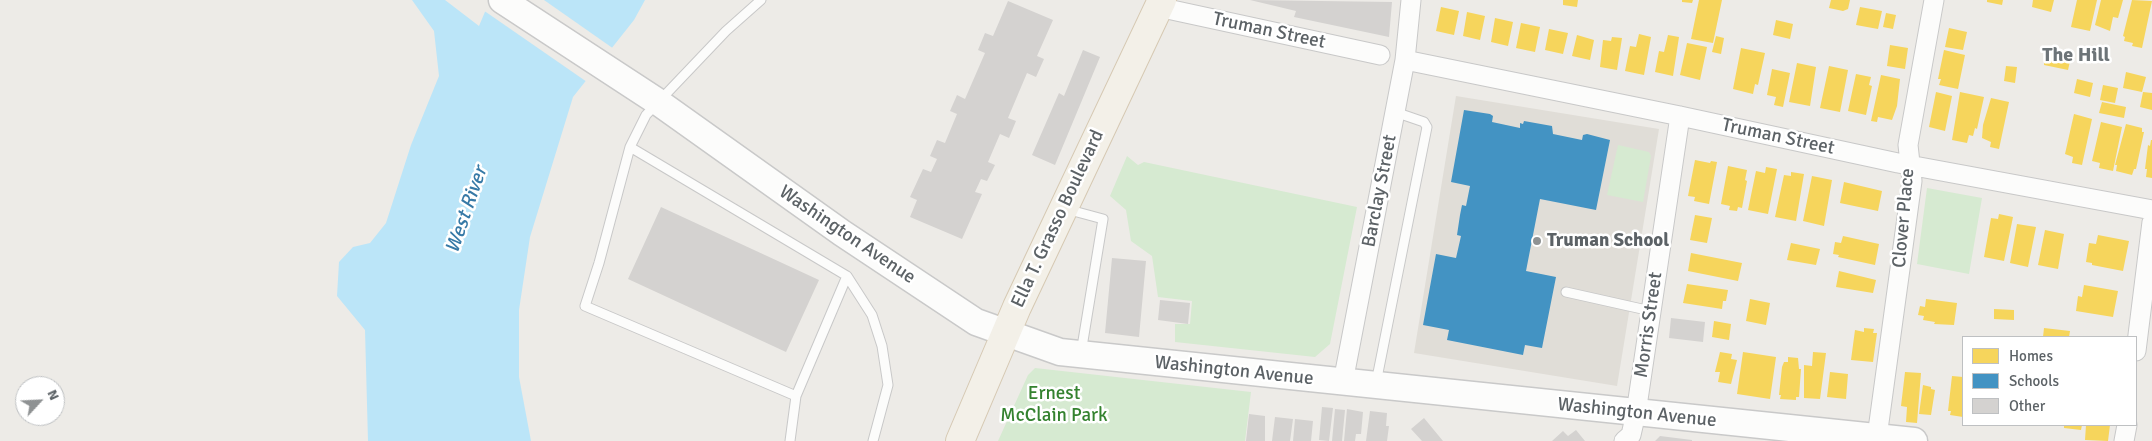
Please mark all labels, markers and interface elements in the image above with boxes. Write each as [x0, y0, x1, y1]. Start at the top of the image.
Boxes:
street label: Truman Street [1211, 8, 1327, 54]
district label: The Hill [2042, 44, 2110, 68]
street label: Truman Street [1720, 114, 1836, 160]
street label: Ella T. Grasso Boulevard [1007, 127, 1109, 311]
street label: Barclay Street [1358, 133, 1402, 249]
water label: West River [441, 164, 493, 256]
street label: Clover Place [1888, 167, 1920, 269]
street label: Washington Avenue [774, 181, 920, 289]
place label: Truman School [1547, 230, 1669, 252]
marker: Truman School [1531, 235, 1543, 247]
street label: Morris Street [1630, 271, 1668, 379]
legend [1962, 336, 2137, 426]
text: Homes [2009, 347, 2053, 365]
street label: Washington Avenue [1153, 351, 1315, 391]
text: Schools [2009, 372, 2059, 390]
north arrow [15, 376, 65, 426]
park label: Ernest McClain Park [1000, 383, 1108, 427]
text: N [43, 387, 63, 403]
street label: Washington Avenue [1556, 393, 1718, 433]
text: Other [2009, 397, 2045, 415]

